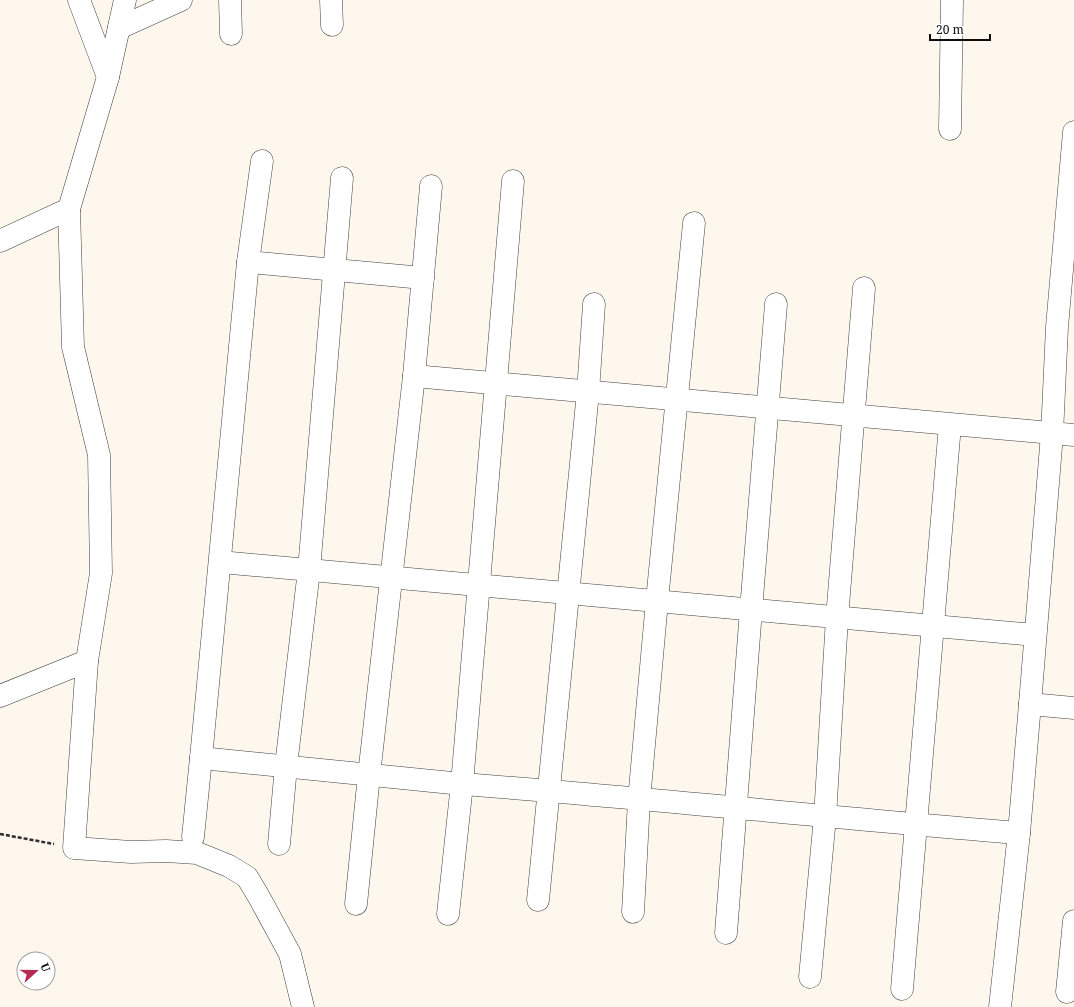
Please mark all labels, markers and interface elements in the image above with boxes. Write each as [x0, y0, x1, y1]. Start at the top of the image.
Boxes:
scale bar [930, 16, 990, 42]
text: 20 m [936, 21, 964, 38]
north arrow [16, 951, 56, 991]
text: U [37, 961, 55, 974]

